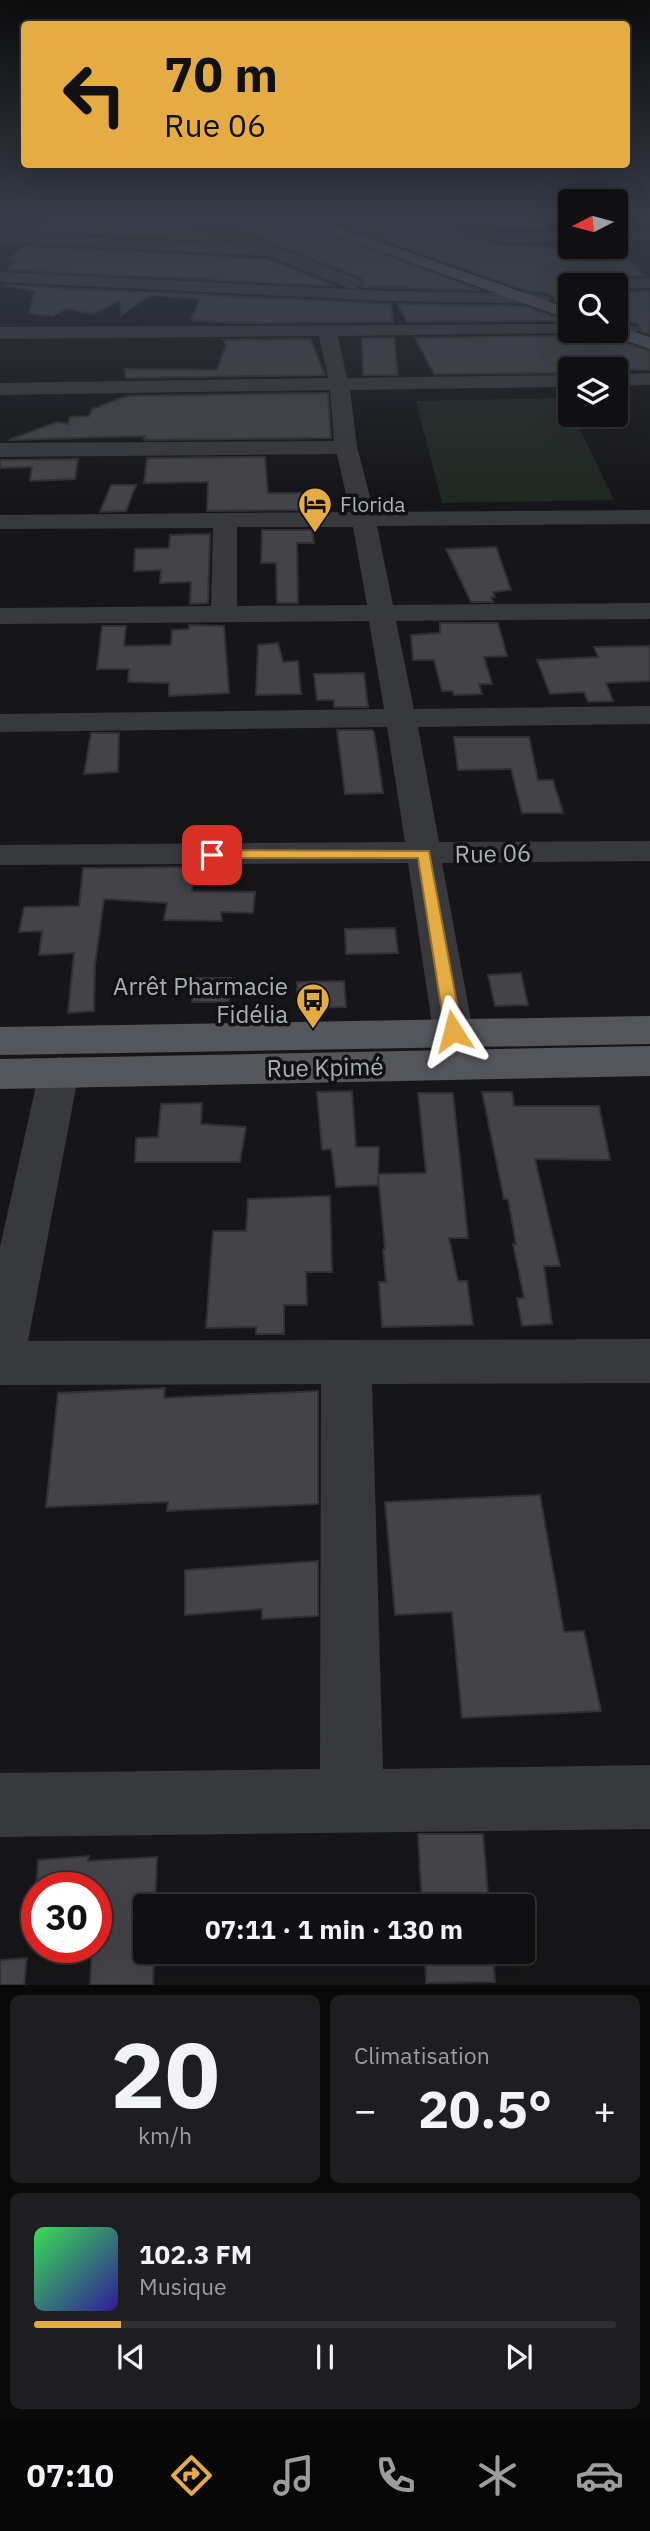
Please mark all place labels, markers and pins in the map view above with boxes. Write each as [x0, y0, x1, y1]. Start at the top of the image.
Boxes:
hotel icon: Florida [296, 485, 334, 534]
place label: Florida [340, 490, 406, 518]
pin [182, 825, 242, 885]
place label: Arrêt Pharmacie Fidélia [113, 970, 288, 1030]
bus stop icon: Arrêt Pharmacie Fidélia [294, 981, 332, 1030]

